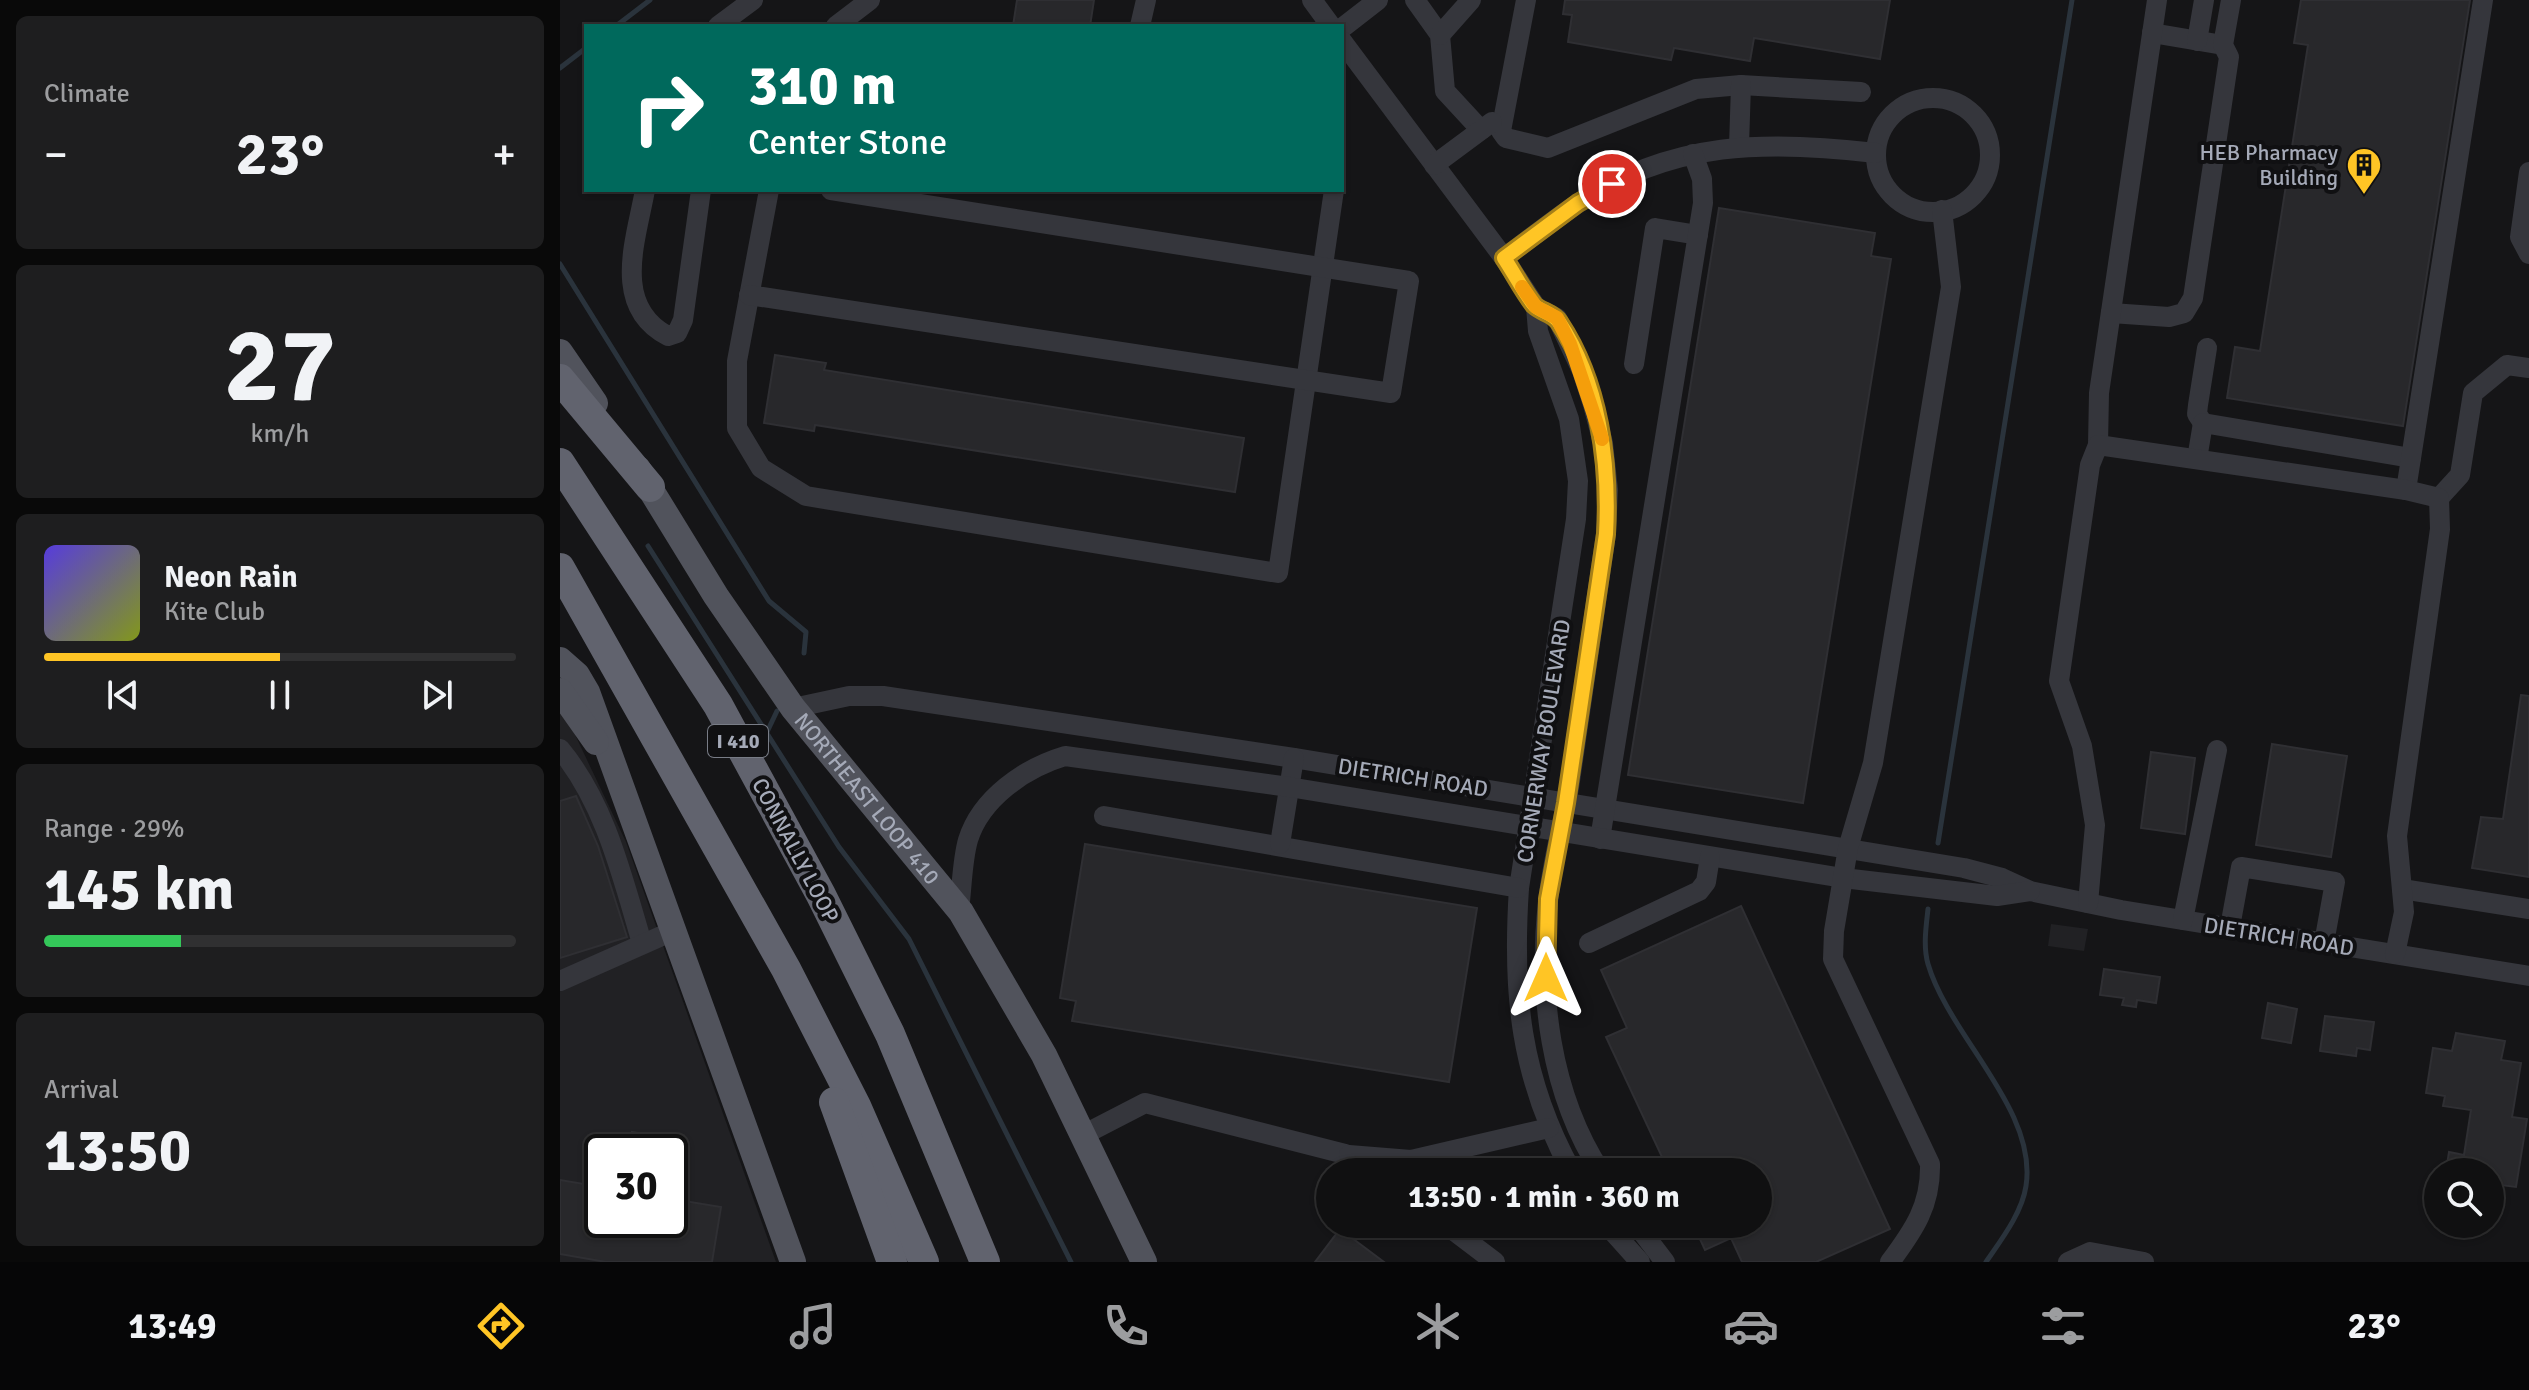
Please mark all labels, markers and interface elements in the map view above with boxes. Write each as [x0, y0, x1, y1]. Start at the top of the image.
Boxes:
text: 310 m [748, 51, 896, 120]
icon: right [616, 56, 720, 160]
text: Climate [44, 78, 130, 110]
text: 23° [236, 118, 324, 192]
text: Center Stone [748, 120, 947, 165]
text: − [44, 128, 68, 182]
text: + [492, 128, 516, 182]
place label: HEB Pharmacy Building [2200, 139, 2339, 191]
building icon: HEB Pharmacy Building [2345, 146, 2383, 196]
pin [1578, 150, 1646, 218]
icon: arrive [1590, 162, 1634, 206]
text: 27 [224, 302, 336, 430]
text: km/h [251, 418, 309, 450]
text: Neon Rain [164, 559, 298, 596]
text: Kite Club [164, 596, 265, 628]
street label: CORNERWAY BOULEVARD [1511, 617, 1576, 865]
icon: previous [101, 673, 145, 717]
icon: pause [258, 673, 302, 717]
icon: next [415, 673, 459, 717]
street label: NORTHEAST LOOP 410 [789, 707, 946, 890]
road number: I 410 [708, 725, 768, 757]
street label: DIETRICH ROAD [1336, 752, 1490, 803]
street label: CONNALLY LOOP [746, 773, 845, 927]
text: Range · 29% [44, 813, 185, 845]
text: 145 km [44, 853, 234, 927]
street label: DIETRICH ROAD [2202, 911, 2356, 962]
position arrow [1504, 936, 1588, 1020]
text: Arrival [44, 1074, 119, 1106]
text: 13:50 [44, 1114, 191, 1188]
speed limit sign: 30 [584, 1134, 688, 1238]
map controls [2424, 1158, 2504, 1238]
button: search [2424, 1158, 2504, 1238]
text: 13:50 · 1 min · 360 m [1408, 1179, 1680, 1216]
icon: directions [473, 1298, 529, 1354]
icon: music [785, 1298, 841, 1354]
icon: phone [1098, 1298, 1154, 1354]
icon: climate [1410, 1298, 1466, 1354]
icon: car [1723, 1298, 1779, 1354]
icon: filters [2035, 1298, 2091, 1354]
text: 13:49 [128, 1304, 217, 1349]
text: 23° [2347, 1304, 2401, 1349]

